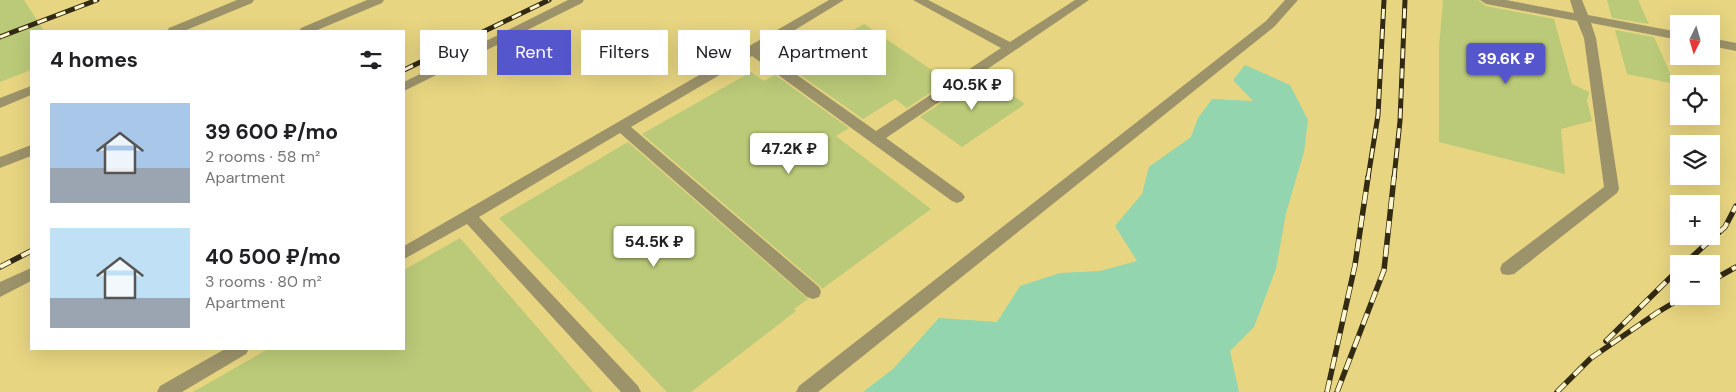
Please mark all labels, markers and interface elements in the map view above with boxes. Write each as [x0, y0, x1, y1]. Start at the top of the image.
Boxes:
north arrow [1670, 15, 1720, 65]
map controls [1670, 15, 1720, 305]
chip: Buy [420, 30, 487, 75]
chip: Rent [497, 30, 571, 75]
chip: Filters [581, 30, 668, 75]
chip: New [678, 30, 750, 75]
chip: Apartment [760, 30, 886, 75]
pin: 39.6K ₽ [1460, 42, 1552, 85]
text: 4 homes [50, 46, 138, 74]
icon: filters [357, 46, 385, 74]
text: 39.6K ₽ [1477, 48, 1535, 69]
pin: 40.5K ₽ [926, 68, 1018, 111]
text: 40.5K ₽ [942, 74, 1002, 95]
button: locate [1670, 75, 1720, 125]
text: 39 600 ₽/mo [205, 118, 338, 146]
icon: home [90, 123, 150, 183]
pin: 47.2K ₽ [743, 132, 835, 175]
button: layers [1670, 135, 1720, 185]
text: 47.2K ₽ [761, 138, 817, 159]
text: 2 rooms · 58 m² [205, 146, 320, 167]
text: Apartment [205, 167, 285, 188]
button: + [1670, 195, 1720, 245]
pin: 54.5K ₽ [608, 226, 700, 268]
text: 54.5K ₽ [624, 231, 684, 252]
text: 40 500 ₽/mo [205, 243, 341, 271]
icon: home [90, 248, 150, 308]
button: − [1670, 255, 1720, 305]
text: 3 rooms · 80 m² [205, 271, 322, 292]
text: Apartment [205, 292, 285, 313]

